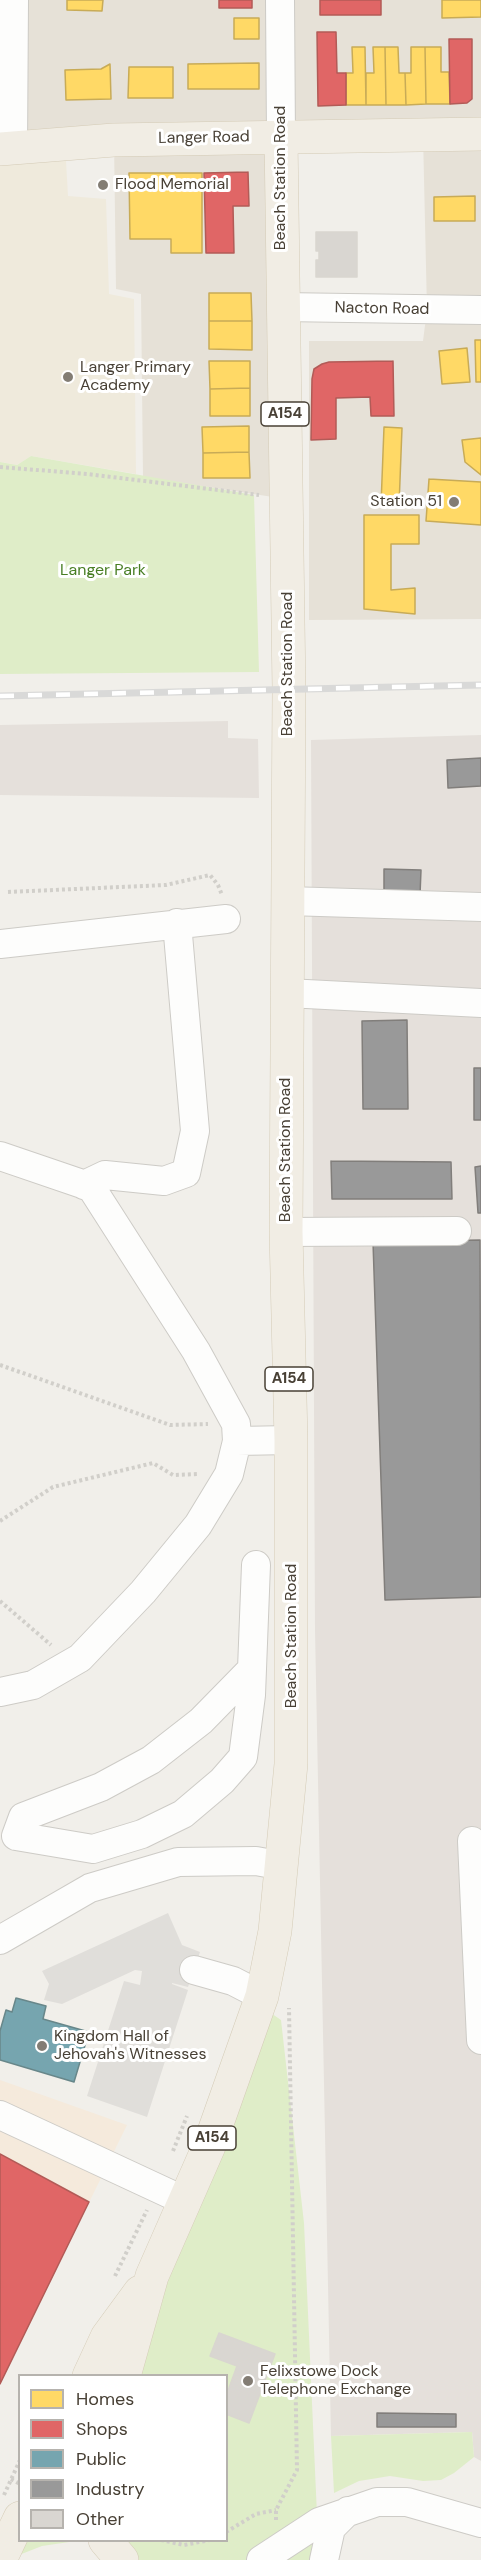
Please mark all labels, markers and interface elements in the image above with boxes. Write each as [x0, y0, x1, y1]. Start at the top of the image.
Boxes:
street label: Beach Station Road [271, 106, 291, 250]
street label: Langer Road [158, 128, 250, 148]
place label: Flood Memorial [115, 175, 229, 195]
marker: Flood Memorial [96, 178, 110, 192]
street label: Nacton Road [334, 299, 430, 319]
place label: Langer Primary Academy [80, 358, 191, 396]
marker: Langer Primary Academy [61, 370, 75, 384]
road number: A154 [261, 402, 309, 426]
place label: Station 51 [370, 492, 442, 512]
marker: Station 51 [447, 495, 461, 509]
park label: Langer Park [60, 561, 146, 581]
street label: Beach Station Road [278, 592, 298, 736]
street label: Beach Station Road [276, 1078, 296, 1222]
road number: A154 [265, 1367, 313, 1391]
street label: Beach Station Road [282, 1564, 302, 1708]
place label: Kingdom Hall of Jehovah's Witnesses [54, 2027, 206, 2065]
marker: Kingdom Hall of Jehovah's Witnesses [35, 2039, 49, 2053]
road number: A154 [188, 2126, 236, 2150]
place label: Felixstowe Dock Telephone Exchange [260, 2362, 411, 2400]
legend [18, 2374, 228, 2542]
marker: Felixstowe Dock Telephone Exchange [241, 2374, 255, 2388]
text: Homes [76, 2387, 134, 2411]
text: Shops [76, 2417, 128, 2441]
text: Public [76, 2447, 127, 2471]
text: Industry [76, 2477, 145, 2501]
text: Other [76, 2507, 124, 2531]

